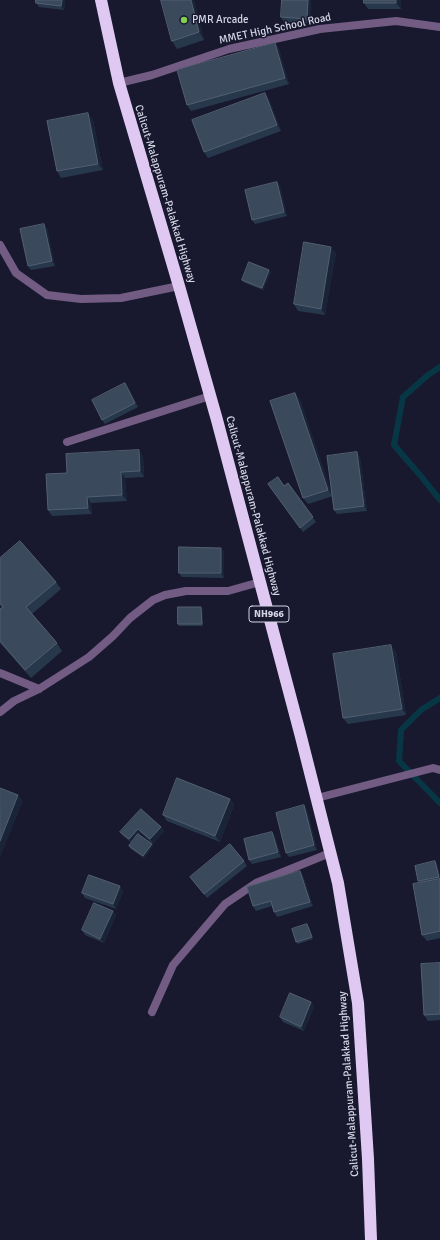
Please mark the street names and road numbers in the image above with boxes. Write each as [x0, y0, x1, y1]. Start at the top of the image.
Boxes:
street label: MMET High School Road [218, 11, 332, 47]
street label: Calicut-Malappuram-Palakkad Highway [131, 103, 199, 285]
street label: Calicut-Malappuram-Palakkad Highway [223, 414, 283, 598]
road number: NH966 [249, 606, 289, 622]
street label: Calicut-Malappuram-Palakkad Highway [336, 991, 362, 1177]

